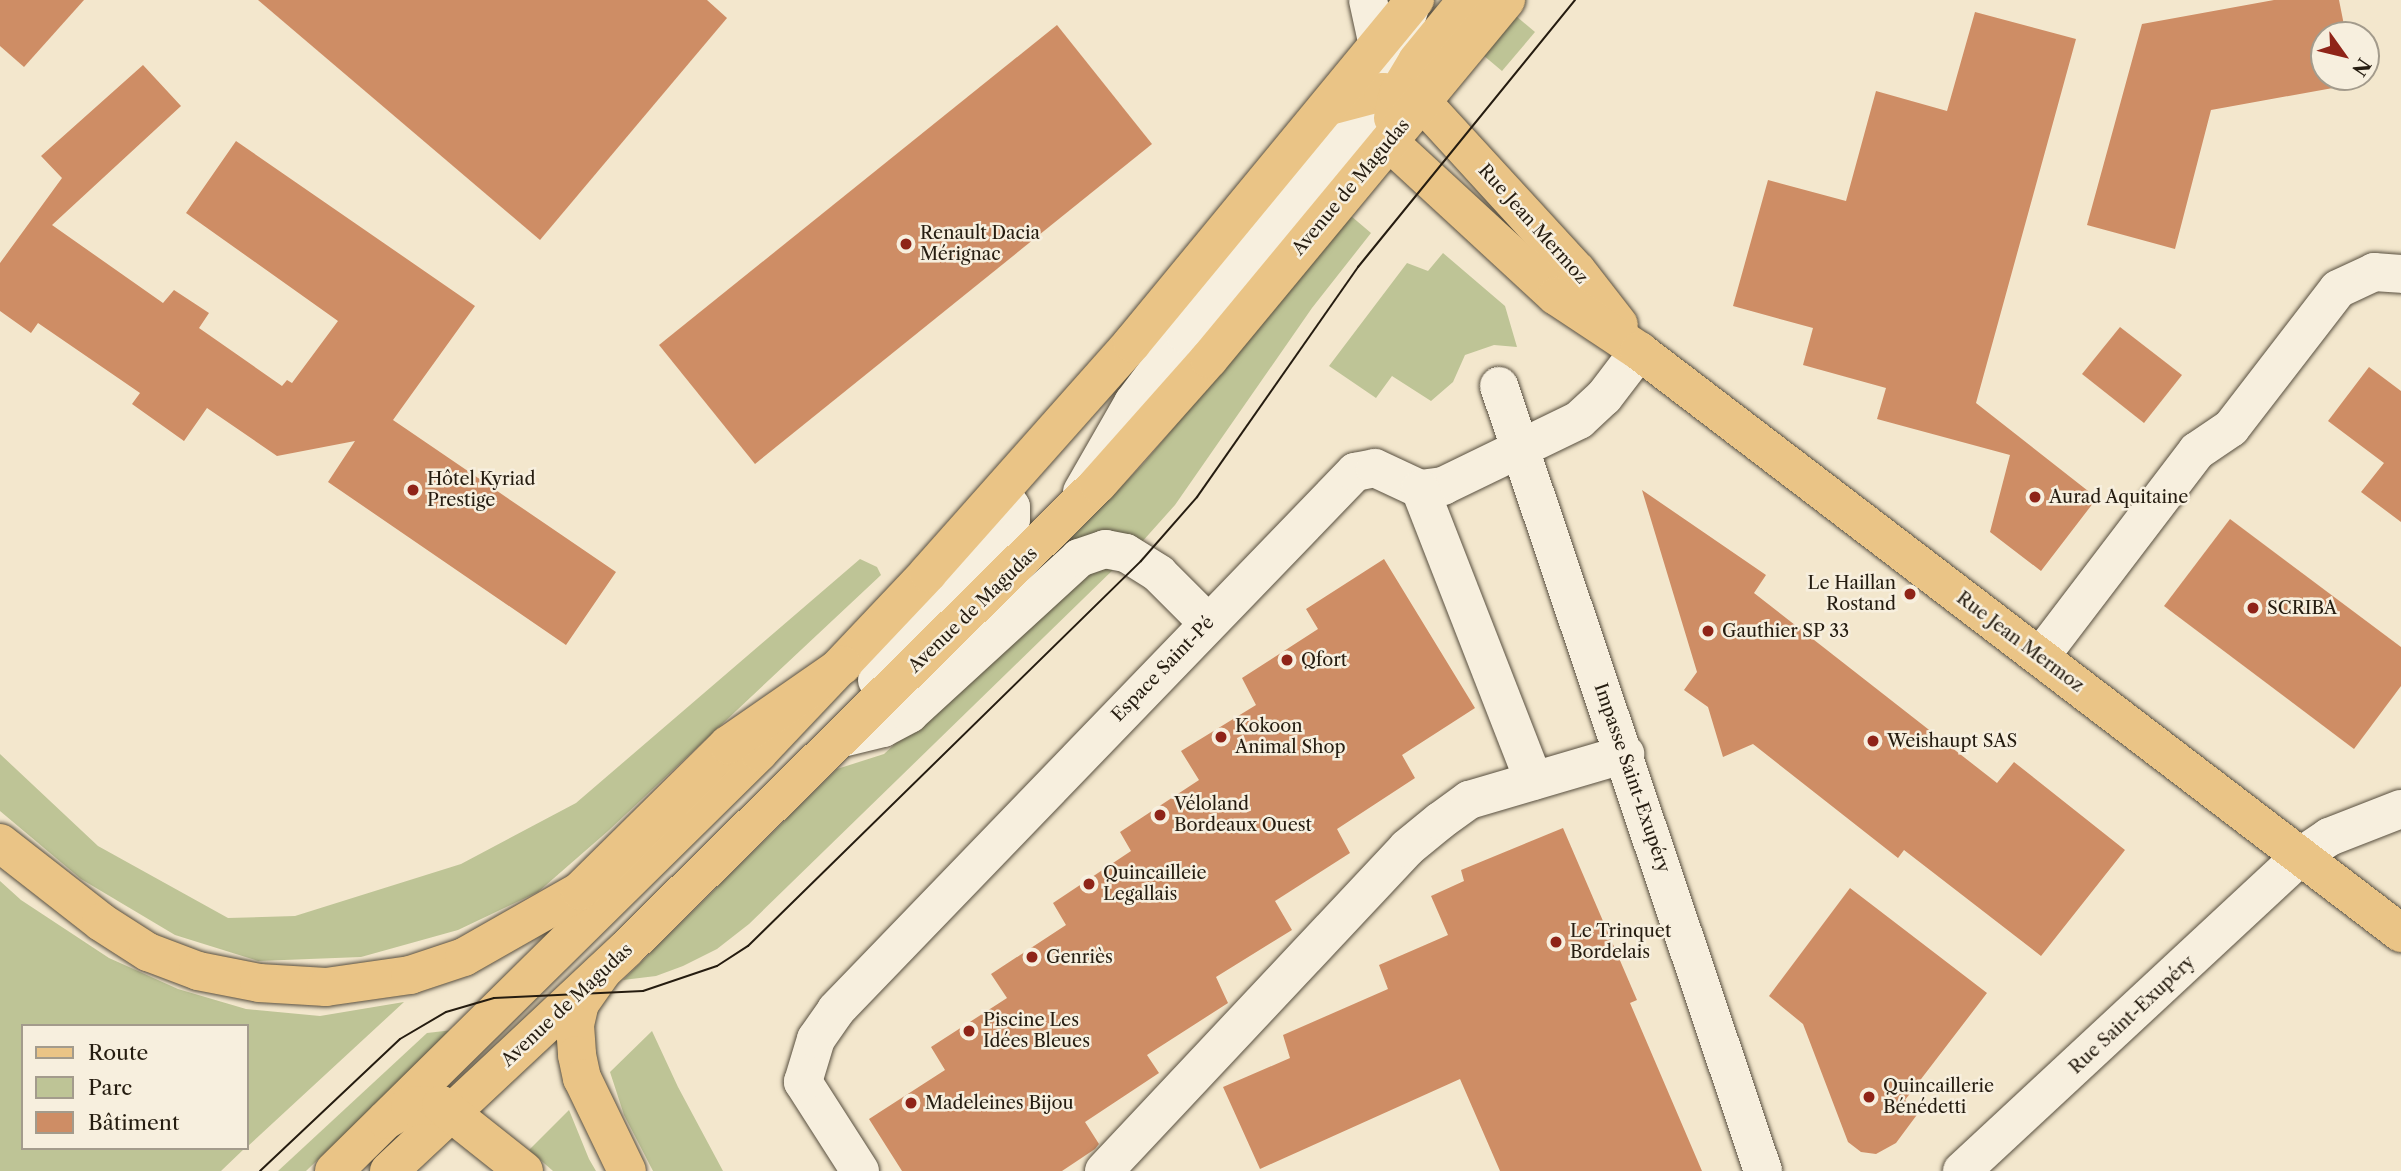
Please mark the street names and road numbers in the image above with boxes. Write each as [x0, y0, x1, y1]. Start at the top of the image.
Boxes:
street label: Avenue de Magudas [1288, 115, 1414, 259]
street label: Rue Jean Mermoz [1474, 160, 1592, 288]
street label: Avenue de Magudas [904, 543, 1042, 677]
street label: Rue Jean Mermoz [1952, 587, 2088, 697]
street label: Espace Saint-Pé [1107, 612, 1219, 726]
street label: Impasse Saint-Exupéry [1589, 680, 1675, 876]
street label: Avenue de Magudas [497, 939, 637, 1071]
street label: Rue Saint-Exupéry [2065, 951, 2199, 1079]

